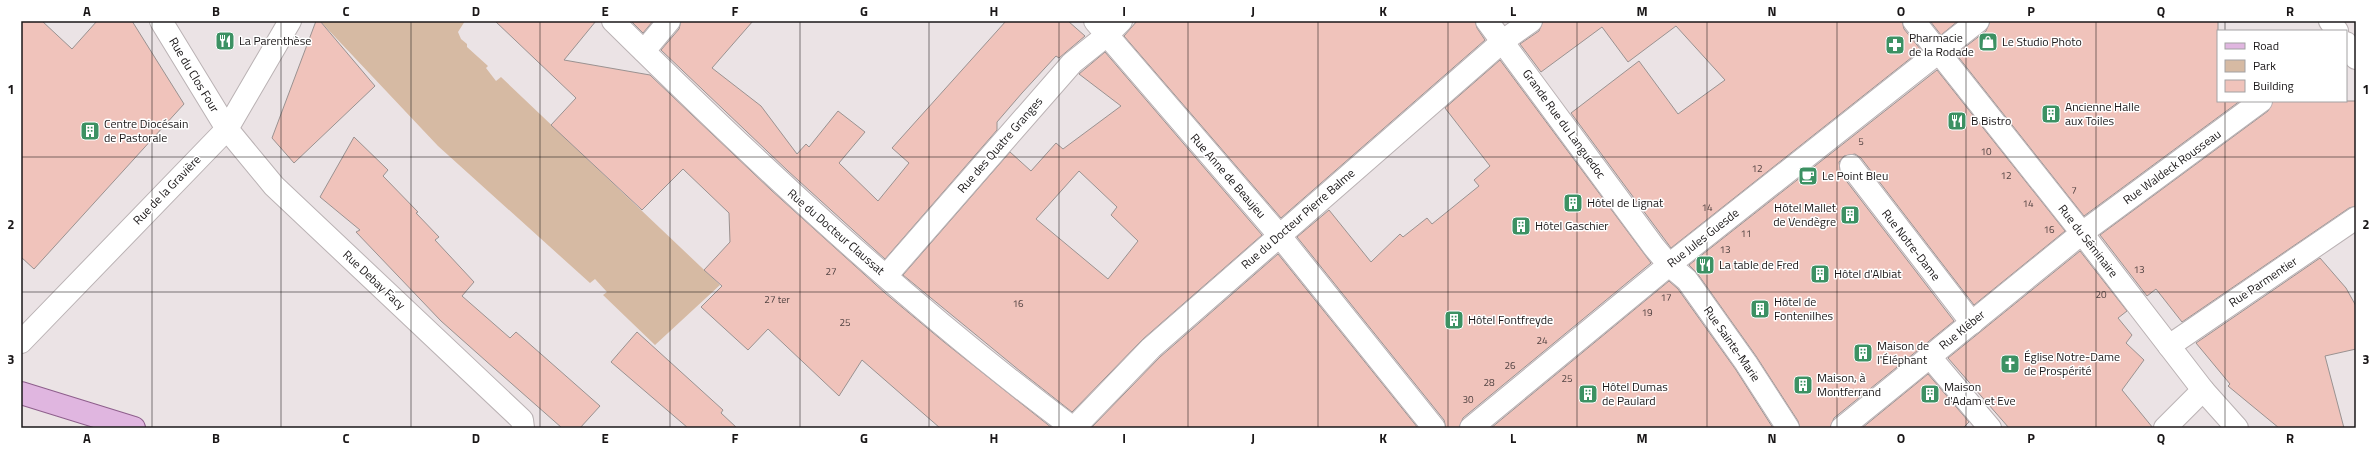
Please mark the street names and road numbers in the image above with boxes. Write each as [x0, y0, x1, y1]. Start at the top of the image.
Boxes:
street label: Rue du Clos Four [164, 34, 224, 116]
street label: Grande Rue du Languedoc [1518, 65, 1611, 183]
street label: Rue des Quatre Granges [952, 92, 1047, 197]
street label: Rue Waldeck Rousseau [2119, 124, 2225, 209]
street label: Rue Anne de Beaujeu [1186, 129, 1271, 222]
street label: Rue de la Gravière [128, 150, 205, 229]
street label: Rue du Docteur Pierre Balme [1237, 164, 1359, 274]
street label: Rue du Docteur Claussat [783, 184, 890, 280]
street label: Rue du Séminaire [2054, 200, 2123, 281]
street label: Rue Jules Guesde [1663, 203, 1743, 272]
street label: Rue Notre-Dame [1877, 205, 1945, 284]
street label: Rue Debay Facy [339, 245, 410, 314]
street label: Rue Parmentier [2225, 252, 2301, 312]
street label: Rue Sainte-Marie [1699, 302, 1766, 385]
street label: Rue Kléber [1934, 305, 1989, 354]

